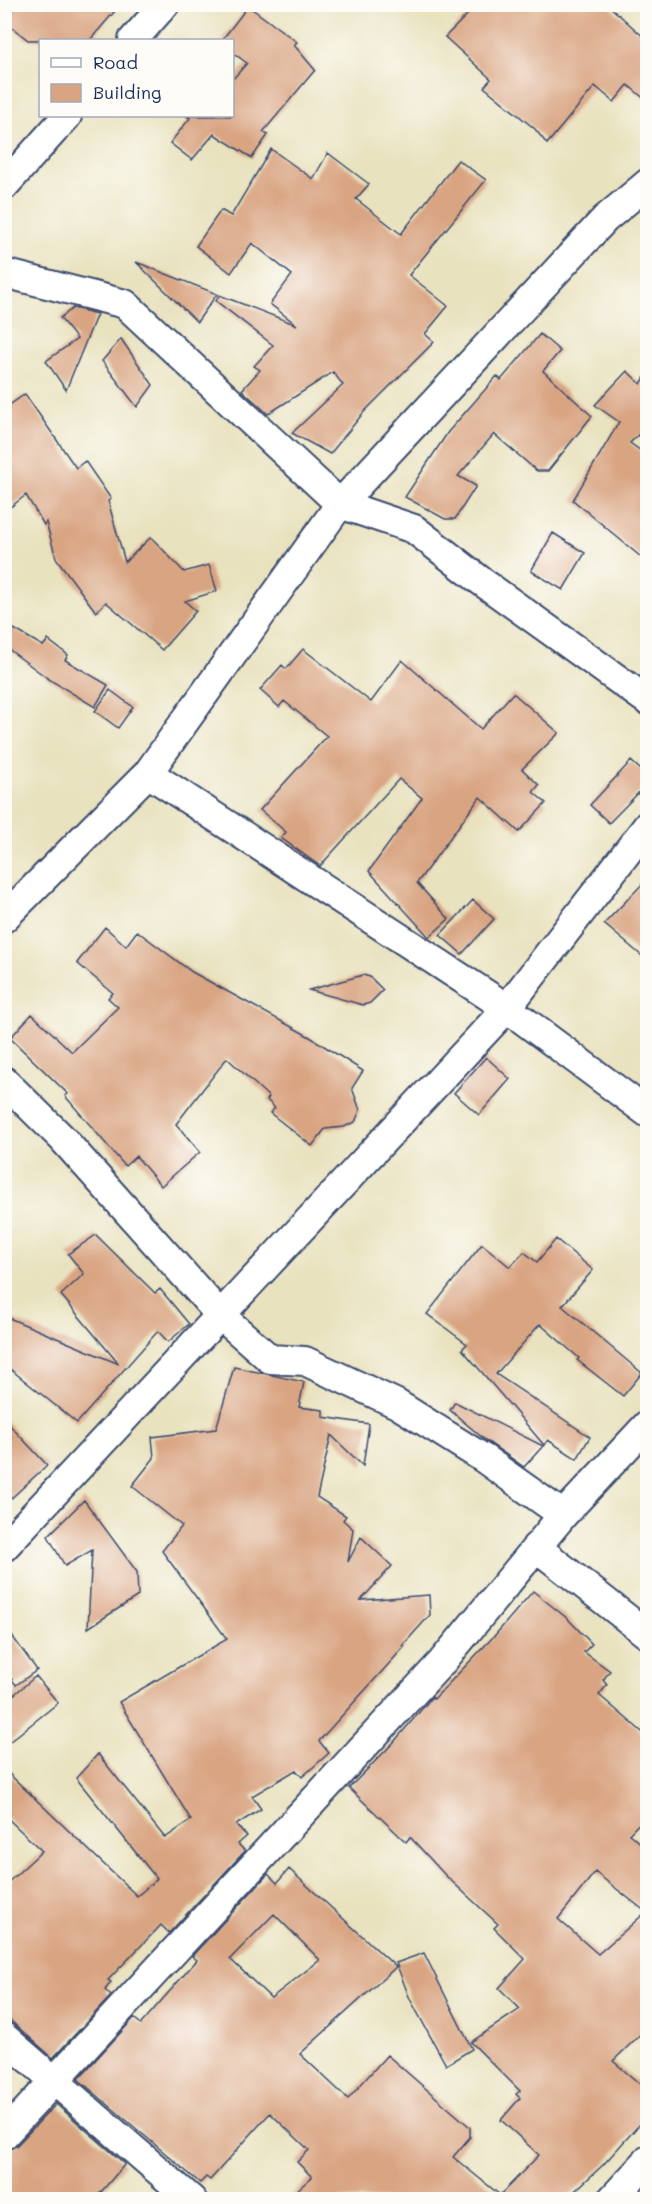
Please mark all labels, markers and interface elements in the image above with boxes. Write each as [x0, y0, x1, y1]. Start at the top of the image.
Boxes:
legend [39, 39, 234, 117]
text: Road [93, 50, 138, 74]
text: Building [93, 80, 161, 104]

